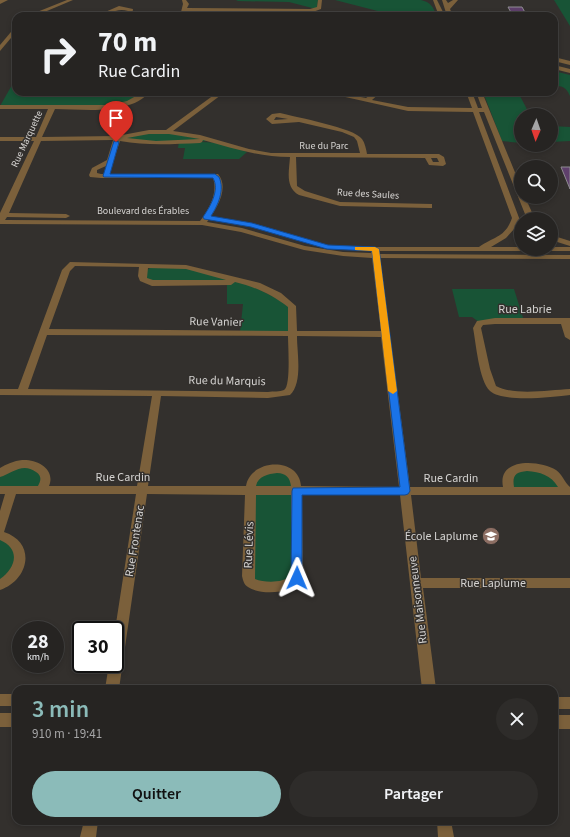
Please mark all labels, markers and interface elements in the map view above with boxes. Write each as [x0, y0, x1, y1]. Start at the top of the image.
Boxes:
text: 70 m [98, 22, 157, 62]
icon: right [32, 28, 84, 80]
text: Rue Cardin [98, 59, 180, 84]
pin [99, 101, 133, 142]
icon: arrive [105, 107, 127, 129]
street label: Rue Marquette [8, 108, 46, 170]
north arrow [514, 108, 558, 152]
map controls [514, 108, 558, 256]
street label: Rue du Parc [299, 139, 349, 153]
button: search [514, 160, 558, 204]
street label: Rue des Saules [337, 185, 399, 203]
street label: Boulevard des Érables [97, 204, 189, 218]
button: layers [514, 212, 558, 256]
street label: Rue Labrie [498, 301, 552, 318]
street label: Rue Vanier [189, 313, 244, 331]
street label: Rue du Marquis [188, 372, 266, 390]
street label: Rue Cardin [96, 469, 150, 486]
street label: Rue Cardin [424, 470, 478, 487]
street label: Rue Frontenac [121, 503, 149, 578]
street label: Rue Lévis [240, 521, 258, 569]
school or university icon: École Laplume [481, 526, 501, 546]
place label: École Laplume [405, 528, 478, 545]
street label: Rue Maisonneuve [404, 555, 432, 645]
position arrow [276, 557, 318, 599]
street label: Rue Laplume [460, 575, 526, 592]
speed limit sign: 30 [72, 621, 124, 673]
text: 28 [27, 628, 49, 656]
text: km/h [27, 650, 49, 664]
text: 3 min [32, 692, 89, 727]
button: close [496, 698, 538, 740]
text: 910 m · 19:41 [32, 725, 102, 743]
button: Quitter [32, 771, 281, 817]
button: Partager [289, 771, 538, 817]

